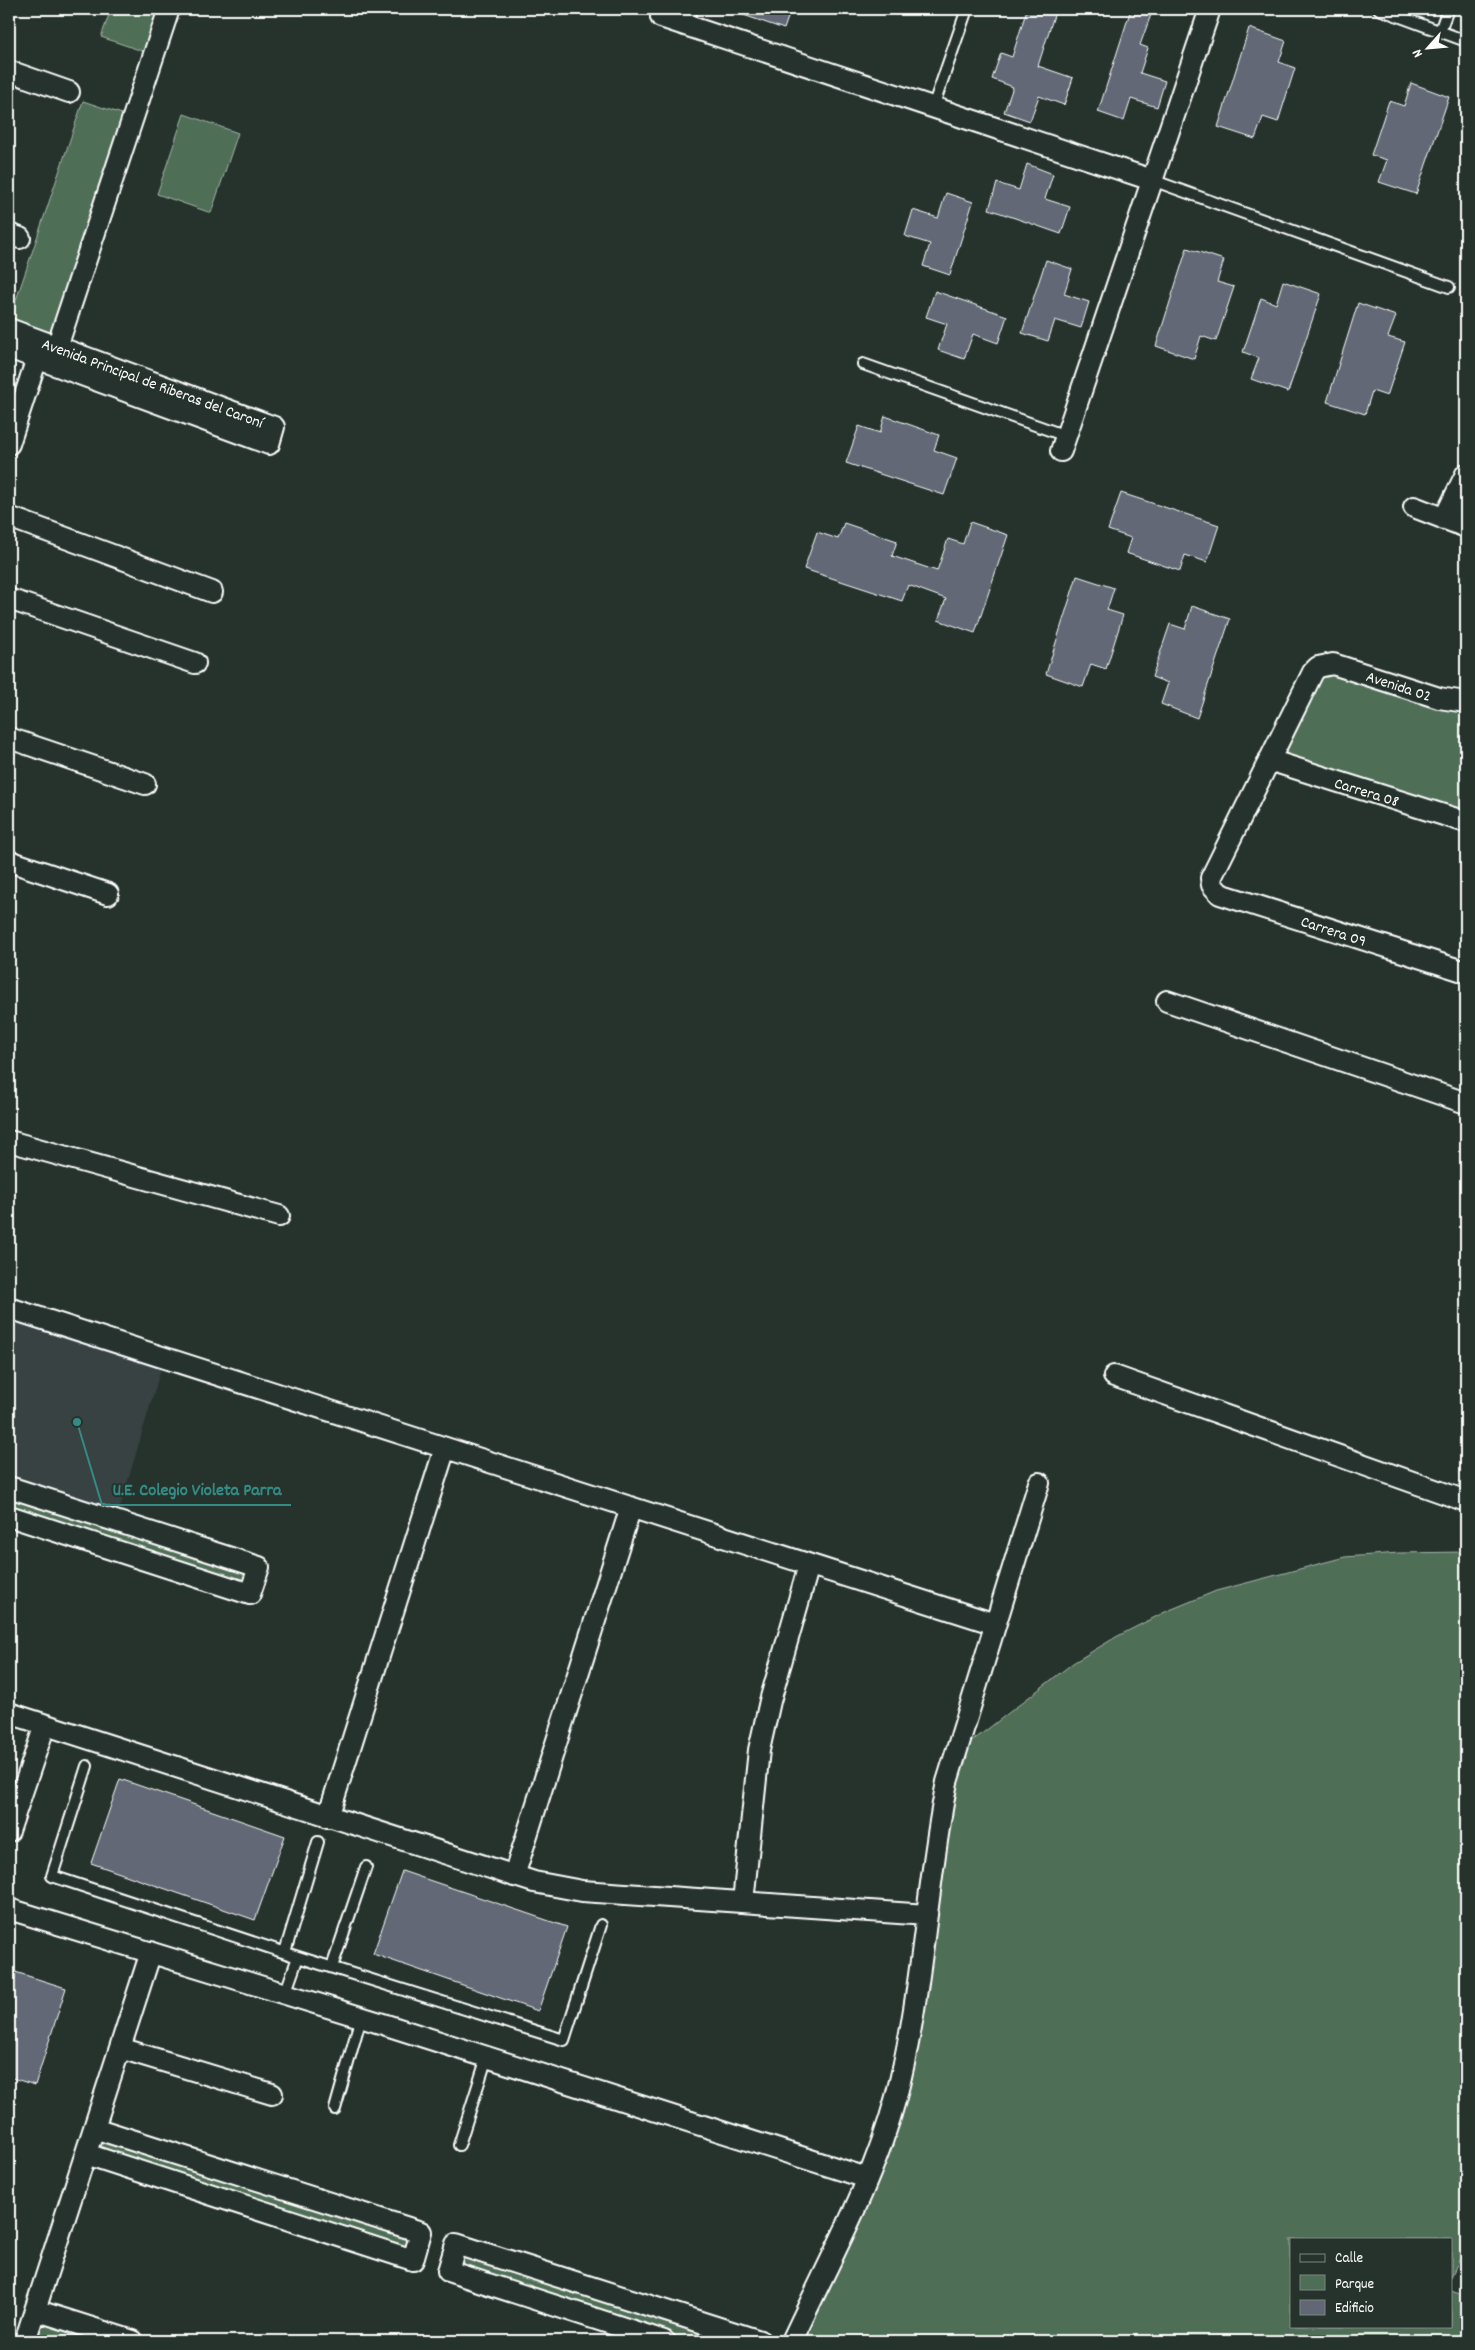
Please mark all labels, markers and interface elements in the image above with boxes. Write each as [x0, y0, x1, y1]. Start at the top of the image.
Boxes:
north arrow [1402, 22, 1452, 72]
text: N [1408, 45, 1429, 61]
street label: Avenida Principal de Riberas del Caroní [38, 333, 267, 436]
street label: Avenida 02 [1363, 666, 1434, 709]
street label: Carrera 08 [1331, 773, 1401, 814]
street label: Carrera 09 [1298, 911, 1369, 954]
callout: U.E. Colegio Violeta Parra [102, 1472, 291, 1505]
text: U.E. Colegio Violeta Parra [112, 1479, 282, 1504]
legend [1290, 2238, 1452, 2328]
text: Calle [1335, 2248, 1364, 2270]
text: Parque [1335, 2274, 1375, 2296]
text: Edificio [1335, 2298, 1374, 2320]

